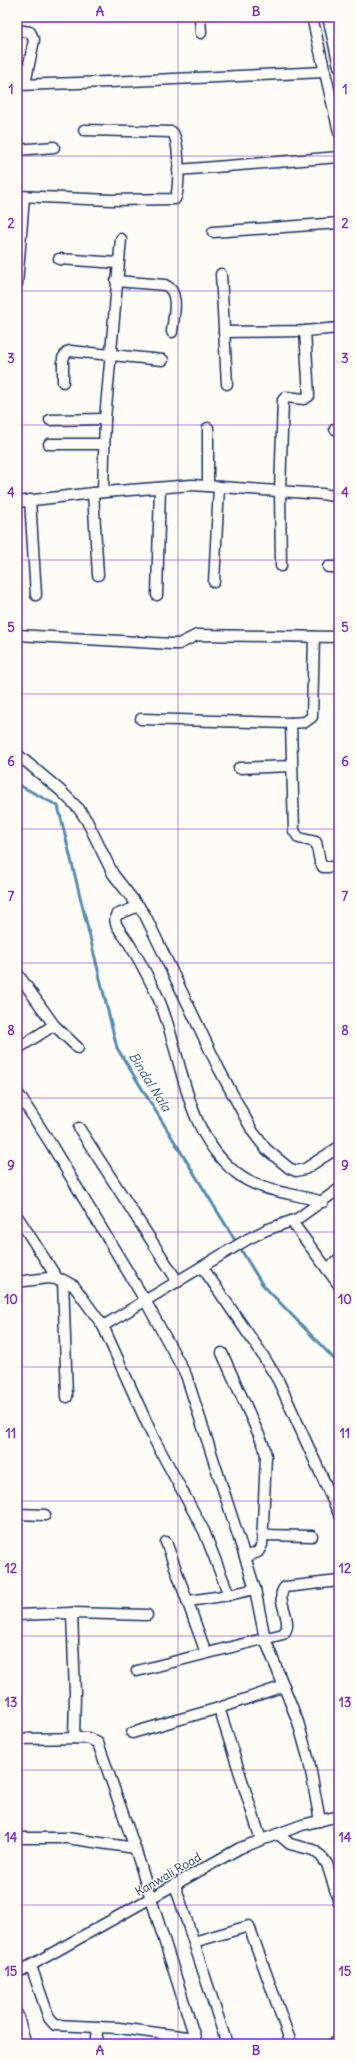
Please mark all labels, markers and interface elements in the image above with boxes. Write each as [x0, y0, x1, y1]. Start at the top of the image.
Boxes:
text: A [96, 3, 105, 20]
text: B [252, 3, 261, 20]
text: 1 [8, 81, 14, 98]
text: 1 [342, 81, 348, 98]
text: 2 [7, 215, 15, 232]
text: 2 [341, 215, 349, 232]
text: 3 [7, 350, 15, 367]
text: 3 [341, 350, 349, 367]
text: 4 [7, 484, 15, 501]
text: 4 [341, 484, 349, 501]
text: 5 [7, 619, 15, 636]
text: 5 [341, 619, 349, 636]
text: 6 [7, 753, 15, 770]
text: 6 [341, 753, 349, 770]
text: 7 [8, 888, 15, 905]
text: 7 [342, 888, 349, 905]
text: 8 [7, 1022, 15, 1039]
text: 8 [341, 1022, 349, 1039]
water label: Bindal Nala [125, 1049, 175, 1115]
text: 9 [7, 1157, 15, 1174]
text: 9 [341, 1157, 349, 1174]
text: 10 [4, 1291, 18, 1308]
text: 10 [338, 1291, 352, 1308]
text: 11 [6, 1425, 16, 1442]
text: 11 [340, 1425, 350, 1442]
text: 12 [5, 1560, 17, 1577]
text: 12 [339, 1560, 351, 1577]
text: 13 [5, 1694, 17, 1711]
text: 13 [339, 1694, 351, 1711]
text: 14 [5, 1829, 18, 1846]
text: 14 [339, 1829, 352, 1846]
street label: Kanwali Road [132, 1849, 204, 1899]
text: 15 [5, 1963, 18, 1980]
text: 15 [339, 1963, 352, 1980]
text: A [96, 2042, 105, 2059]
text: B [252, 2042, 261, 2059]

